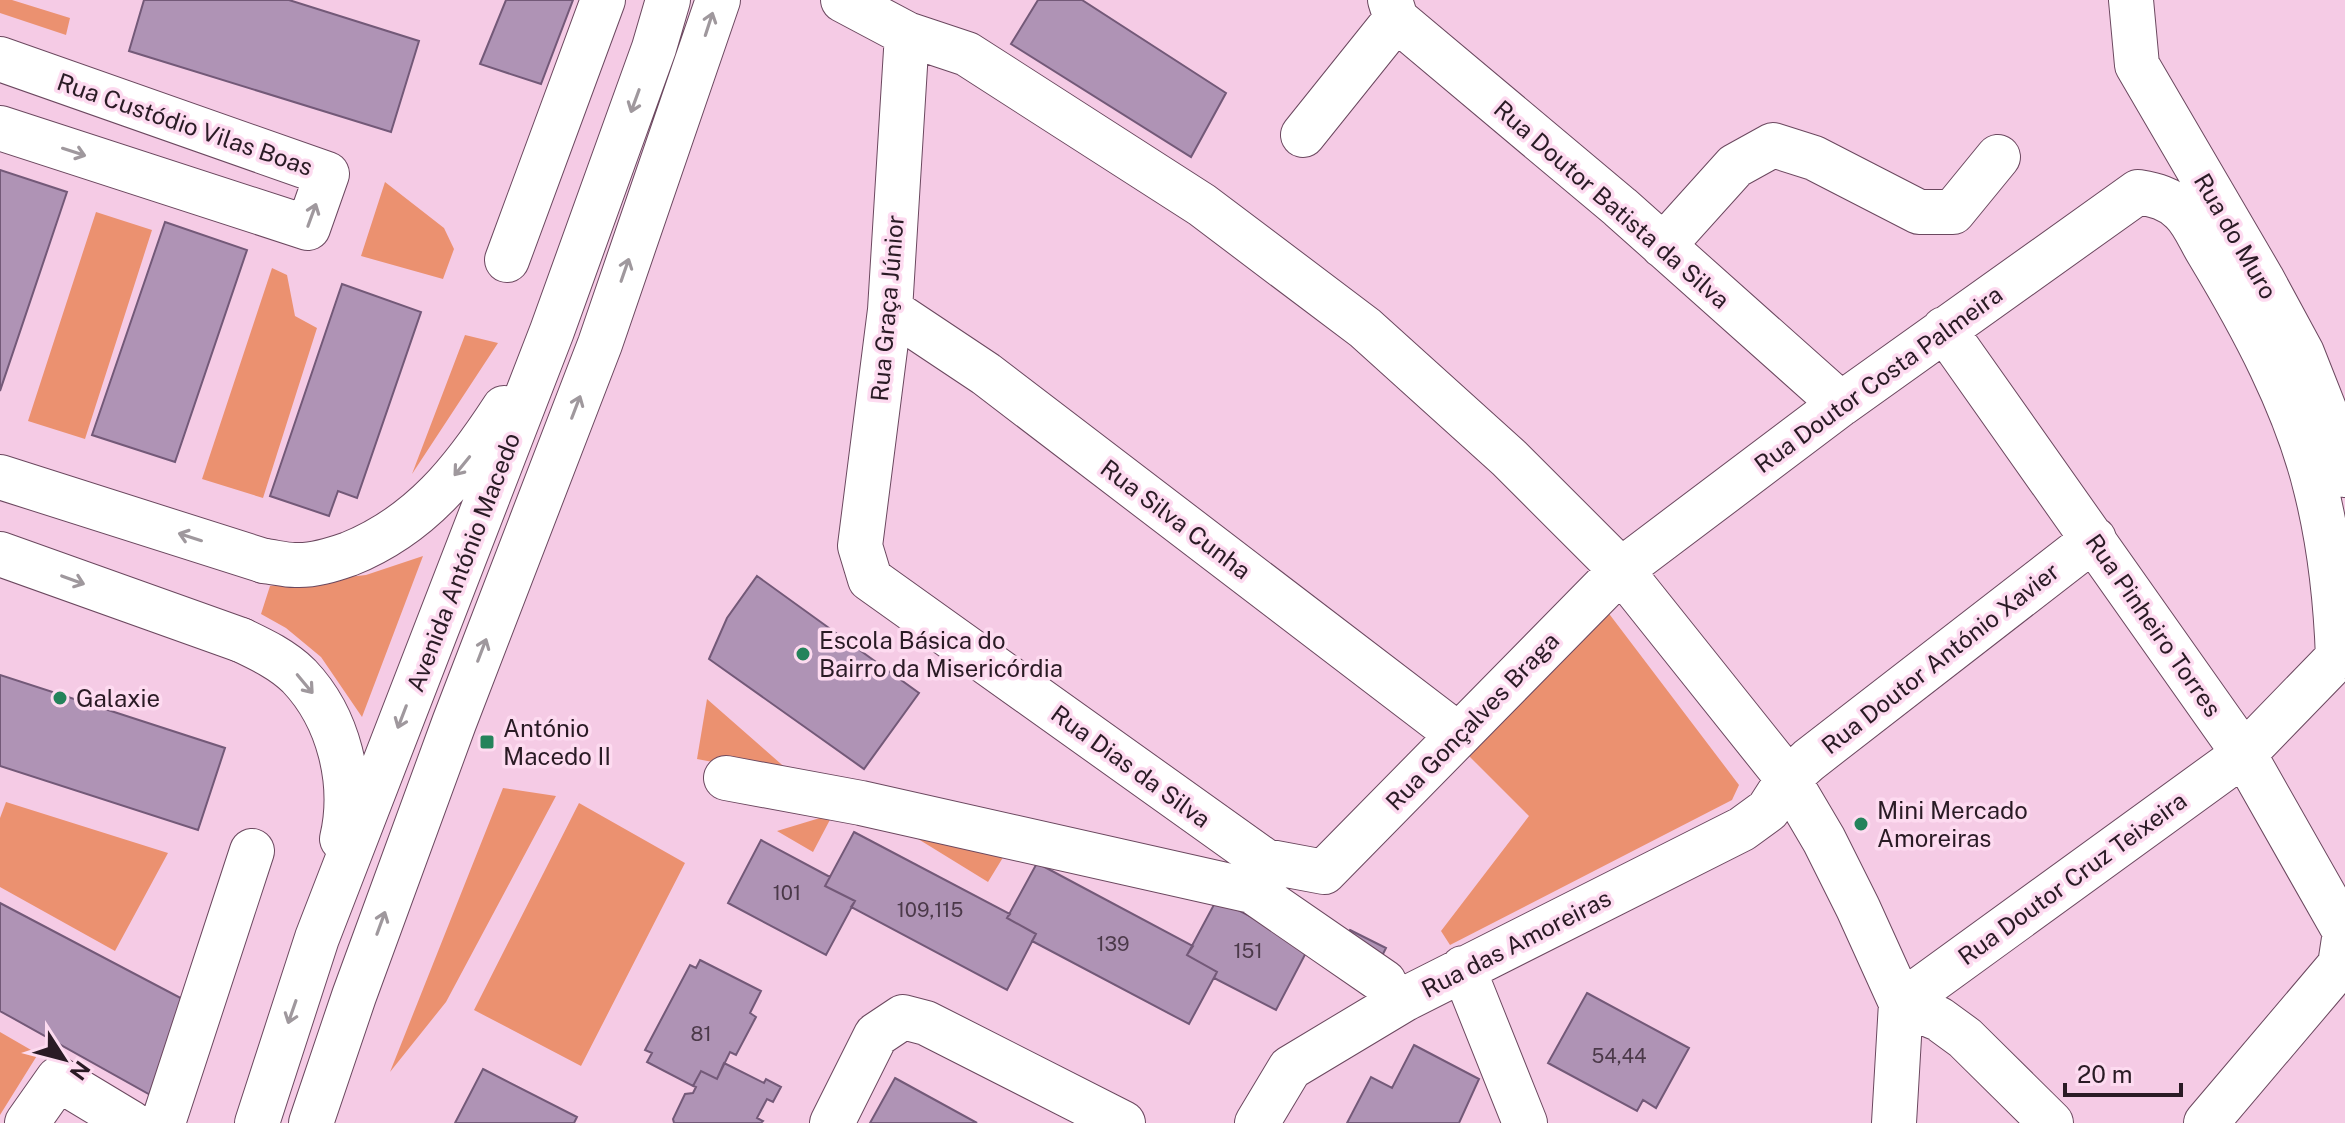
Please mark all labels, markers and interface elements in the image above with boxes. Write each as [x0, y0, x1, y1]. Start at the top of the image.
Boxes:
one-way arrow [703, 12, 718, 37]
street label: Rua Custódio Vilas Boas [54, 67, 316, 181]
one-way arrow [626, 88, 641, 113]
street label: Rua Doutor Batista da Silva [1489, 94, 1735, 314]
one-way arrow [61, 146, 86, 160]
street label: Rua do Muro [2189, 168, 2283, 304]
one-way arrow [306, 203, 321, 228]
street label: Rua Graça Júnior [865, 214, 909, 402]
one-way arrow [619, 258, 634, 283]
street label: Rua Doutor Costa Palmeira [1749, 280, 2007, 478]
one-way arrow [570, 395, 584, 420]
street label: Avenida António Macedo [401, 429, 525, 695]
street label: Rua Silva Cunha [1095, 454, 1257, 584]
one-way arrow [453, 455, 471, 476]
street label: Rua Pinheiro Torres [2080, 528, 2228, 722]
one-way arrow [177, 529, 202, 544]
street label: Rua Doutor António Xavier [1816, 557, 2064, 759]
one-way arrow [61, 574, 85, 588]
place label: Escola Básica do Bairro da Misericórdia [819, 626, 1063, 682]
street label: Rua Gonçalves Braga [1380, 626, 1564, 816]
one-way arrow [476, 638, 490, 663]
marker: Escola Básica do Bairro da Misericórdia [794, 645, 812, 663]
one-way arrow [296, 673, 314, 694]
place label: Galaxie [76, 684, 160, 712]
marker: Galaxie [51, 689, 69, 707]
street label: Rua Dias da Silva [1046, 699, 1216, 833]
one-way arrow [394, 704, 408, 729]
place label: António Macedo II [503, 714, 611, 770]
marker: António Macedo II [478, 733, 496, 751]
street label: Rua Doutor Cruz Teixeira [1952, 786, 2192, 970]
place label: Mini Mercado Amoreiras [1877, 796, 2028, 852]
marker: Mini Mercado Amoreiras [1852, 815, 1870, 833]
house number: 101 [773, 881, 801, 905]
street label: Rua das Amoreiras [1417, 883, 1615, 1003]
house number: 109,115 [897, 898, 963, 922]
one-way arrow [375, 911, 389, 936]
house number: 139 [1096, 932, 1130, 956]
house number: 151 [1233, 939, 1263, 963]
one-way arrow [284, 999, 299, 1024]
north arrow [24, 1019, 104, 1099]
house number: 81 [690, 1022, 712, 1046]
house number: 54,44 [1591, 1044, 1647, 1068]
scale bar [2065, 1047, 2181, 1097]
text: N [65, 1056, 96, 1085]
text: 20 m [2077, 1060, 2133, 1088]

